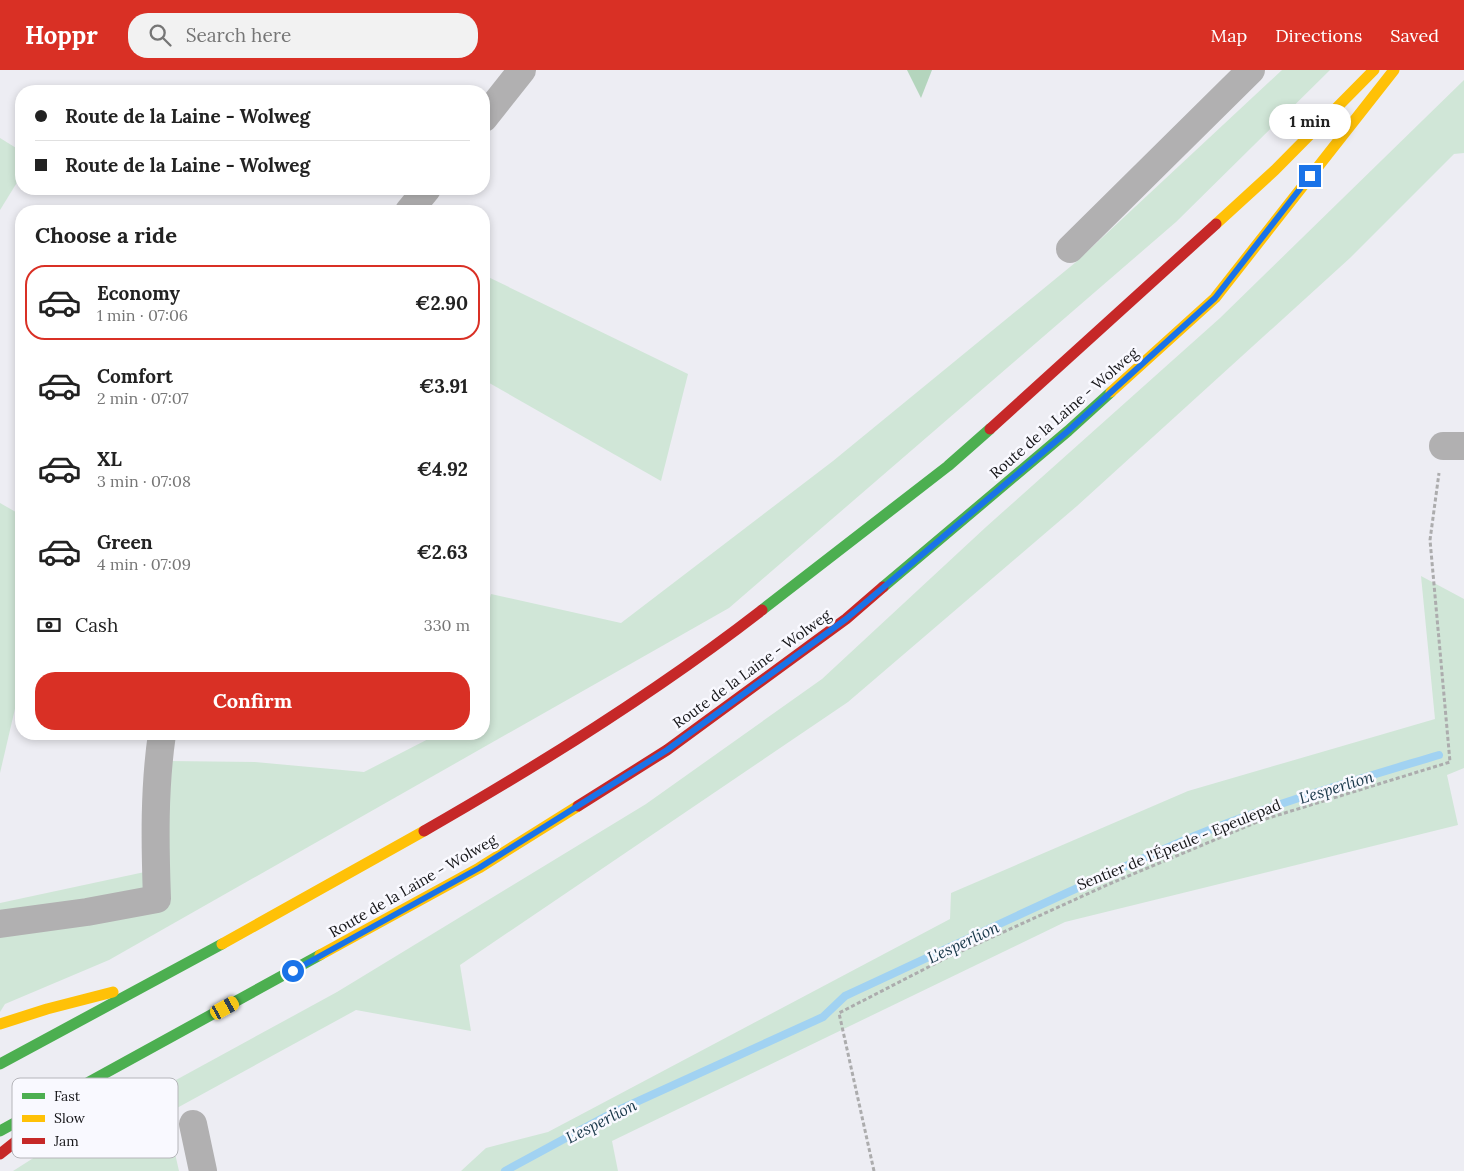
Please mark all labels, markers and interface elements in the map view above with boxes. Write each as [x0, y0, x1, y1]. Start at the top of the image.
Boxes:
search box [128, 13, 478, 58]
text: Hoppr [25, 20, 98, 51]
icon: search [146, 21, 174, 49]
text: Search here [186, 23, 291, 47]
text: Map [1211, 24, 1247, 47]
text: Directions [1275, 24, 1362, 47]
text: Saved [1390, 24, 1439, 47]
text: Route de la Laine - Wolweg [65, 104, 310, 128]
callout: 1 min [1269, 104, 1351, 138]
text: 1 min [1290, 111, 1330, 131]
text: Route de la Laine - Wolweg [65, 153, 310, 177]
route end [1299, 165, 1321, 187]
text: Choose a ride [35, 221, 177, 249]
icon: car [37, 280, 82, 325]
text: Economy [97, 281, 180, 305]
text: €2.90 [415, 291, 468, 315]
text: 1 min · 07:06 [97, 305, 188, 325]
street label: Route de la Laine - Wolweg [986, 342, 1142, 482]
icon: car [37, 363, 82, 408]
text: Comfort [97, 364, 173, 388]
text: €3.91 [419, 374, 468, 398]
text: 2 min · 07:07 [97, 388, 189, 408]
icon: car [37, 446, 82, 491]
text: XL [97, 447, 122, 471]
text: €4.92 [417, 457, 468, 481]
text: 3 min · 07:08 [97, 471, 191, 491]
icon: car [37, 529, 82, 574]
text: Green [97, 530, 153, 554]
text: €2.63 [417, 540, 468, 564]
text: 4 min · 07:09 [97, 554, 191, 574]
street label: Route de la Laine - Wolweg [669, 605, 835, 732]
icon: cash [35, 611, 63, 639]
text: Cash [75, 613, 118, 637]
text: 330 m [424, 615, 470, 635]
button: Confirm [35, 672, 470, 730]
water label: L'esperlion [1296, 766, 1376, 808]
street label: Sentier de l'Épeule - Epeulepad [1074, 795, 1284, 894]
street label: Route de la Laine - Wolweg [325, 829, 501, 941]
water label: L'esperlion [924, 917, 1002, 967]
route start [282, 960, 304, 982]
car [208, 994, 241, 1022]
legend [12, 1078, 178, 1158]
text: Fast [54, 1087, 81, 1105]
water label: L'esperlion [562, 1095, 640, 1147]
text: Slow [54, 1109, 86, 1127]
text: Jam [53, 1132, 79, 1150]

